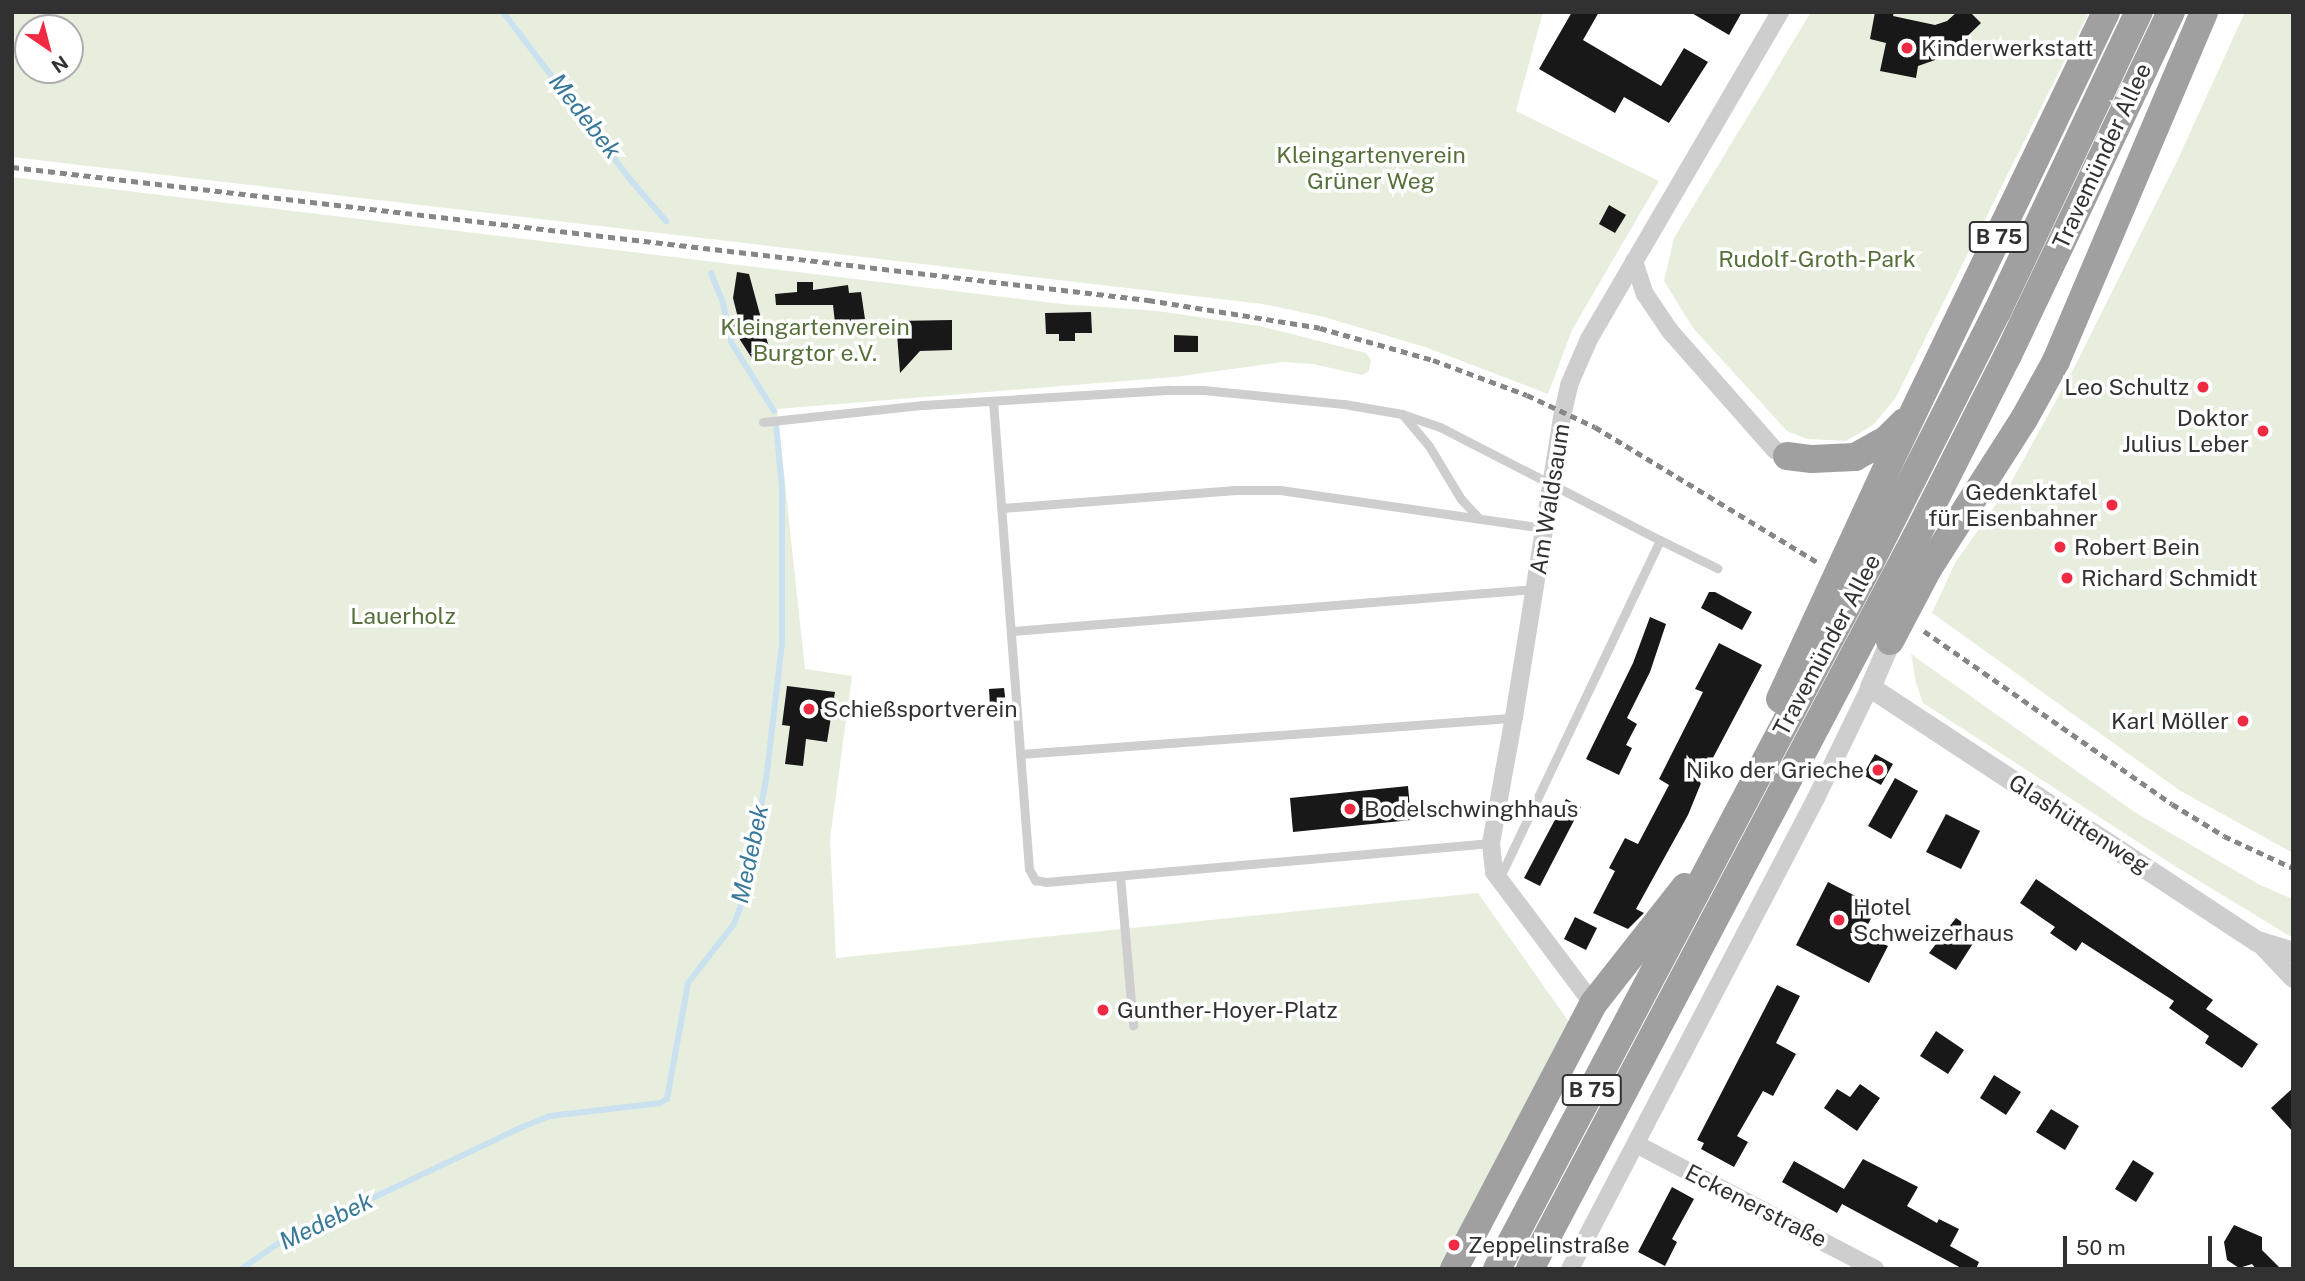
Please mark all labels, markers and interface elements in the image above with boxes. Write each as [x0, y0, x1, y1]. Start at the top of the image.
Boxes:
north arrow [14, 14, 84, 84]
place label: Kinderwerkstatt [1921, 34, 2093, 62]
marker: Kinderwerkstatt [1899, 40, 1915, 56]
text: N [48, 51, 72, 78]
street label: Travemünder Allee [2047, 59, 2157, 253]
water label: Medebek [543, 68, 627, 164]
park label: Kleingartenverein Grüner Weg [1276, 141, 1466, 195]
road number: B 75 [1968, 219, 2030, 254]
park label: Rudolf-Groth-Park [1718, 245, 1916, 273]
park label: Kleingartenverein Burgtor e.V. [720, 313, 910, 367]
place label: Leo Schultz [2064, 373, 2189, 401]
marker: Leo Schultz [2195, 379, 2211, 395]
place label: Doktor Julius Leber [2122, 404, 2249, 458]
street label: Am Waldsaum [1524, 421, 1576, 577]
marker: Doktor Julius Leber [2255, 423, 2271, 439]
place label: Gedenktafel für Eisenbahner [1928, 478, 2098, 532]
marker: Gedenktafel für Eisenbahner [2104, 497, 2120, 513]
place label: Robert Bein [2074, 533, 2200, 561]
marker: Robert Bein [2052, 539, 2068, 555]
street label: Travemünder Allee [1767, 550, 1887, 740]
place label: Richard Schmidt [2081, 564, 2258, 592]
marker: Richard Schmidt [2059, 570, 2075, 586]
park label: Lauerholz [350, 602, 456, 630]
place label: Schießsportverein [823, 695, 1018, 723]
marker: Schießsportverein [801, 701, 817, 717]
place label: Karl Möller [2111, 707, 2229, 735]
marker: Karl Möller [2235, 713, 2251, 729]
place label: Niko der Grieche [1685, 756, 1864, 784]
marker: Niko der Grieche [1870, 762, 1886, 778]
street label: Glashüttenweg [2004, 768, 2154, 880]
place label: Bodelschwinghhaus [1364, 795, 1578, 823]
marker: Bodelschwinghhaus [1342, 801, 1358, 817]
water label: Medebek [726, 802, 774, 906]
place label: Hotel Schweizerhaus [1853, 893, 2014, 947]
marker: Hotel Schweizerhaus [1831, 912, 1847, 928]
place label: Gunther-Hoyer-Platz [1117, 996, 1338, 1024]
marker: Gunther-Hoyer-Platz [1095, 1002, 1111, 1018]
road number: B 75 [1560, 1072, 1624, 1108]
street label: Eckenerstraße [1681, 1158, 1831, 1254]
water label: Medebek [275, 1186, 377, 1256]
scale bar [2067, 1222, 2216, 1266]
place label: Zeppelinstraße [1468, 1231, 1630, 1259]
text: 50 m [2076, 1235, 2126, 1260]
marker: Zeppelinstraße [1446, 1237, 1462, 1253]

